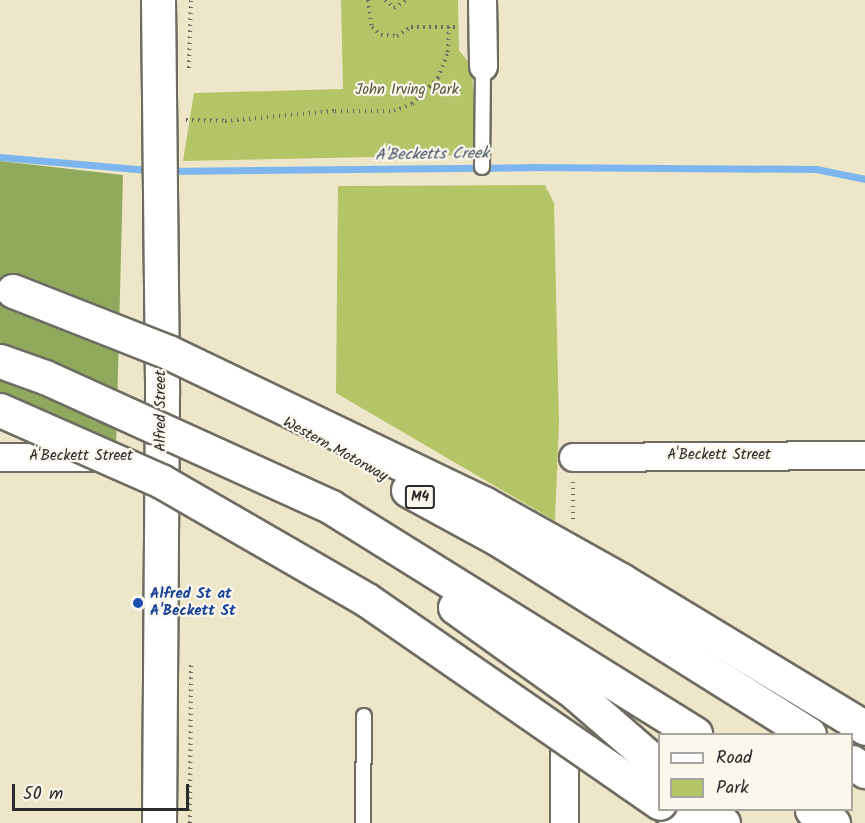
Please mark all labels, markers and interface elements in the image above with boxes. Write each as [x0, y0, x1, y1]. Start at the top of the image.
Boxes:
park label: John Irving Park [355, 82, 459, 100]
water label: A'Becketts Creek [375, 144, 489, 166]
street label: Alfred Street [153, 370, 171, 452]
street label: Western Motorway [280, 414, 390, 486]
street label: A'Beckett Street [667, 447, 771, 465]
street label: A'Beckett Street [29, 448, 133, 466]
road number: M4 [404, 486, 436, 508]
place label: Alfred St at A'Beckett St [150, 585, 236, 620]
marker: Alfred St at A'Beckett St [131, 596, 145, 610]
legend [658, 733, 853, 811]
text: Road [716, 744, 752, 773]
scale bar [15, 772, 192, 810]
text: Park [716, 774, 749, 803]
text: 50 m [23, 780, 63, 809]

